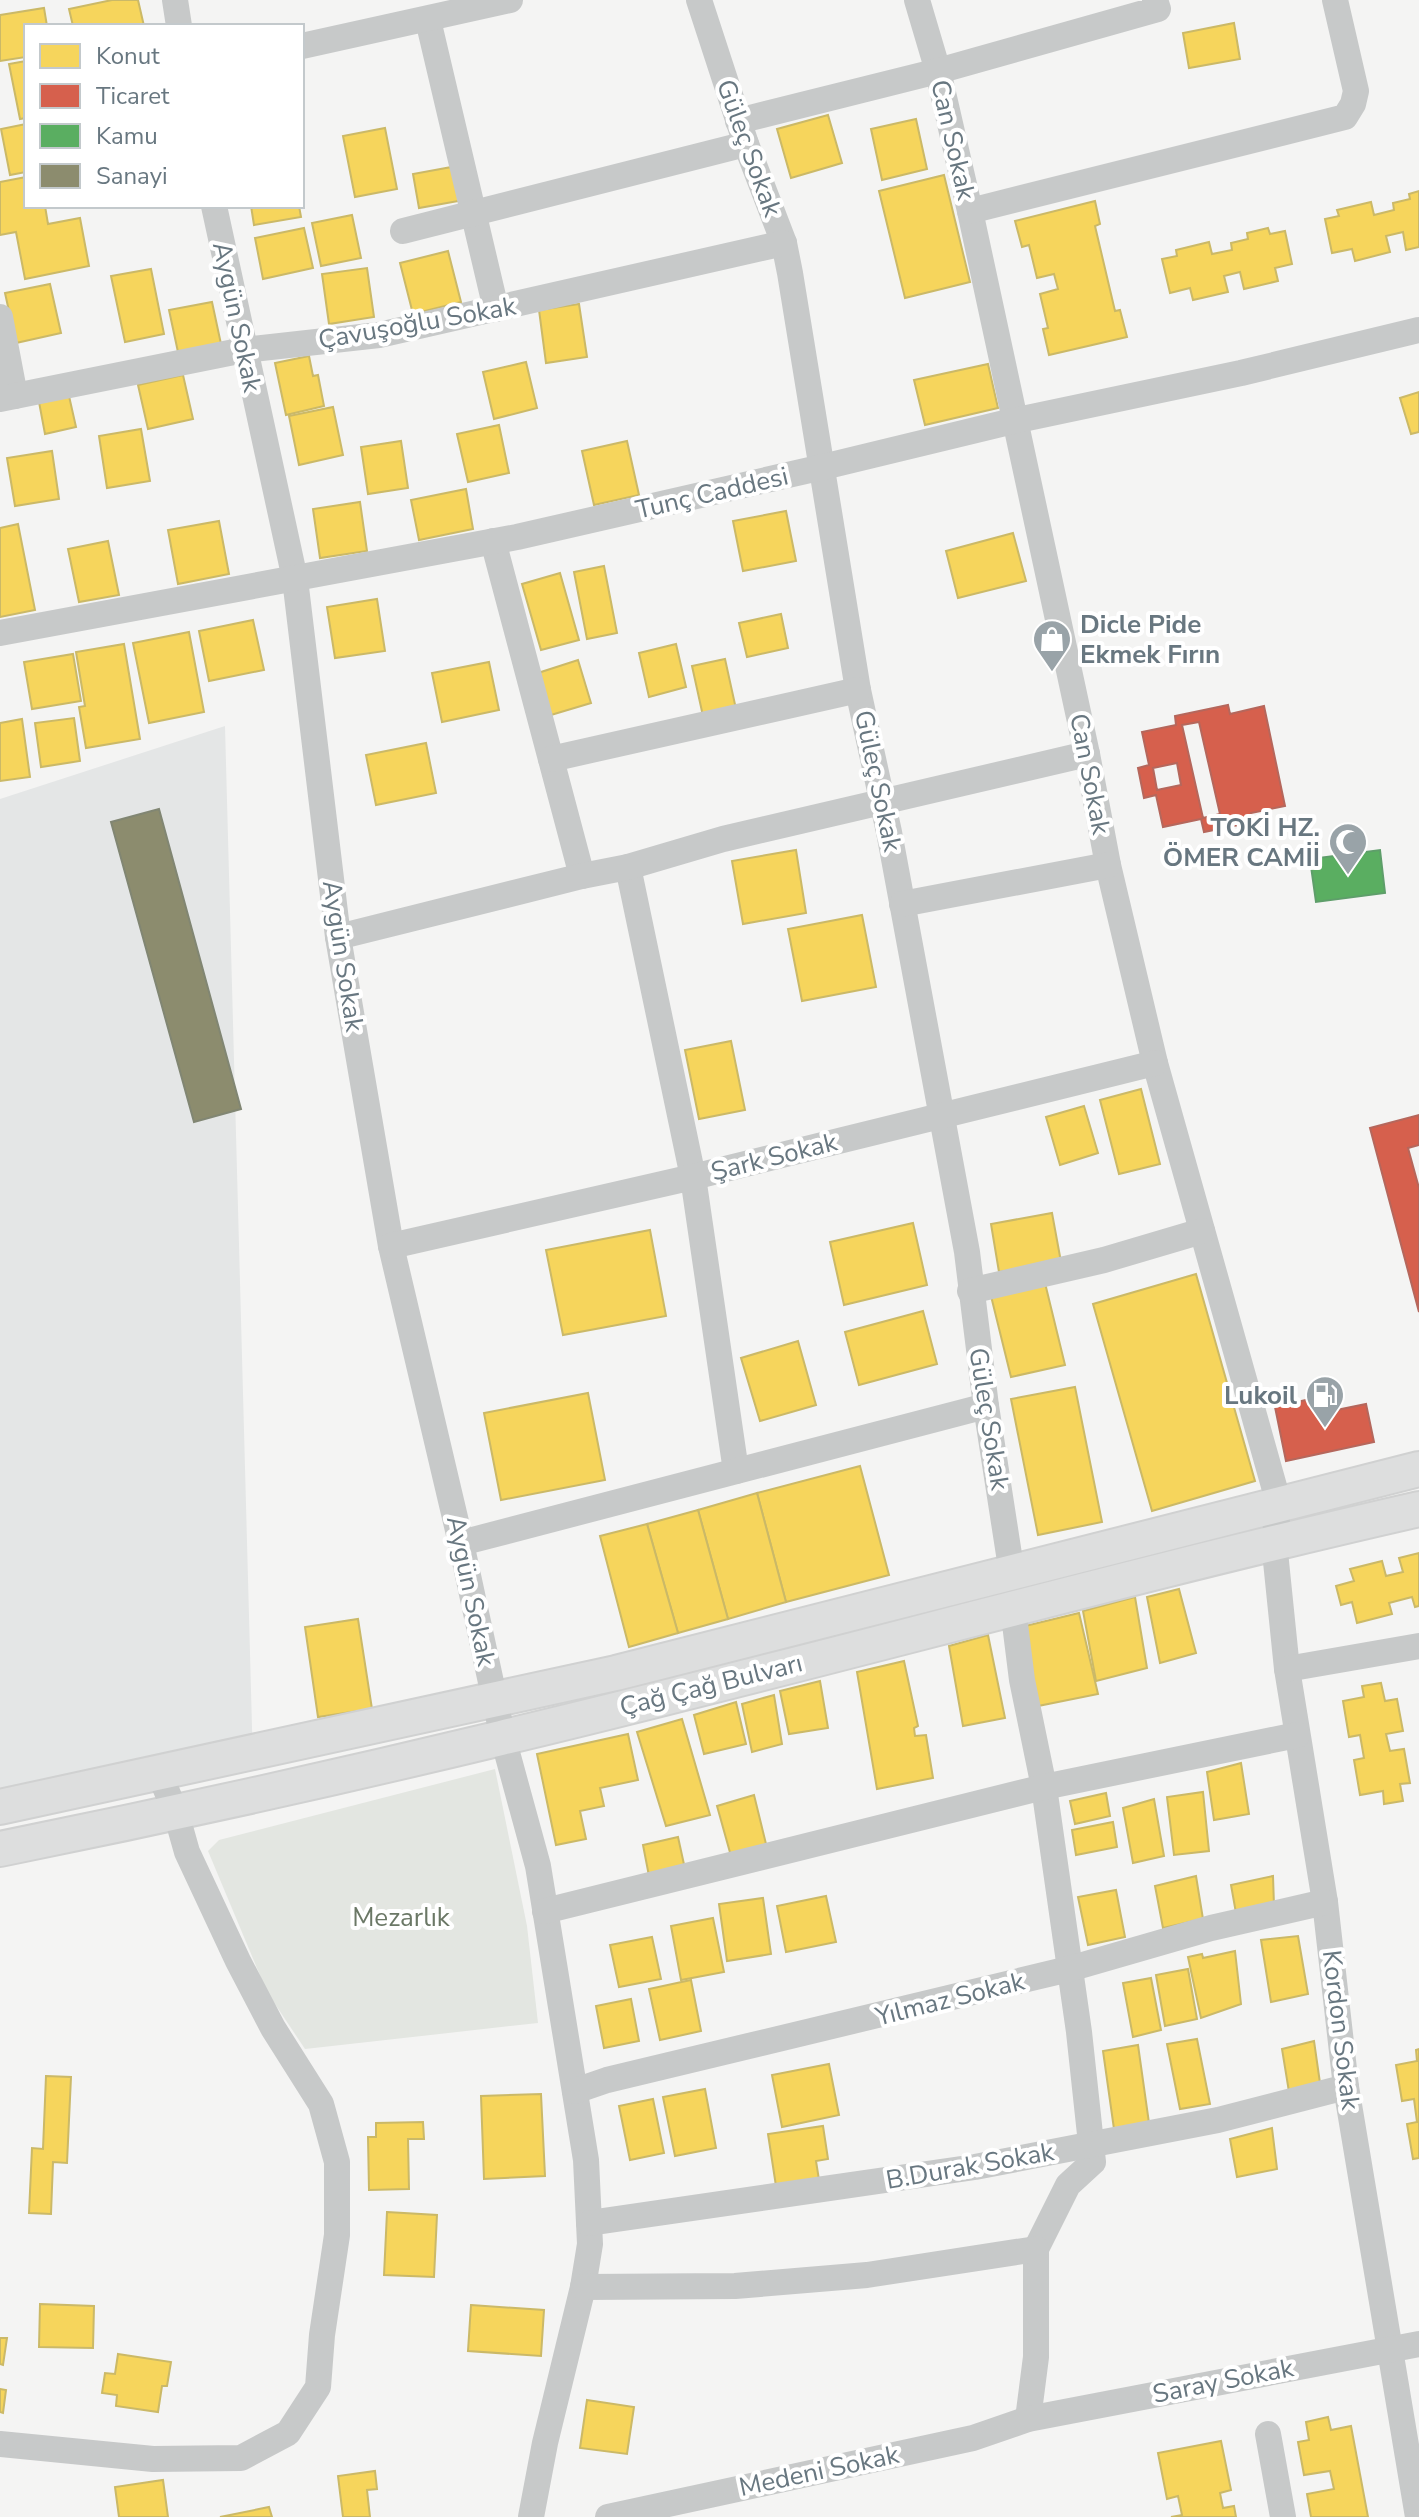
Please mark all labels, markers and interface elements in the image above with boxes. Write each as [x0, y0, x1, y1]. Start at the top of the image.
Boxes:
legend [24, 24, 304, 208]
text: Konut [96, 40, 160, 72]
street label: Güleç Sokak [708, 75, 790, 222]
street label: Can Sokak [922, 76, 984, 205]
text: Ticaret [96, 80, 170, 112]
text: Kamu [96, 120, 158, 152]
text: Sanayi [96, 160, 168, 192]
street label: Aygün Sokak [204, 239, 270, 396]
street label: Çavuşoğlu Sokak [315, 288, 519, 358]
street label: Tunç Caddesi [632, 458, 792, 528]
place label: Dicle Pide Ekmek Fırın [1080, 607, 1220, 672]
shop icon: Dicle Pide Ekmek Fırın [1031, 618, 1073, 673]
street label: Güleç Sokak [846, 707, 910, 856]
street label: Can Sokak [1061, 711, 1119, 838]
place label: TOKİ HZ. ÖMER CAMİİ [1163, 810, 1320, 875]
mosque icon: TOKİ HZ. ÖMER CAMİİ [1327, 821, 1369, 876]
street label: Aygün Sokak [314, 878, 372, 1035]
street label: Şark Sokak [707, 1124, 842, 1190]
street label: Güleç Sokak [960, 1345, 1018, 1494]
fuel station icon: Lukoil [1304, 1374, 1346, 1429]
place label: Lukoil [1224, 1378, 1298, 1413]
street label: Aygün Sokak [438, 1513, 504, 1670]
street label: Çağ Çağ Bulvarı [616, 1645, 806, 1725]
park label: Mezarlık [352, 1900, 451, 1935]
street label: Kordon Sokak [1314, 1948, 1368, 2113]
street label: Yılmaz Sokak [871, 1963, 1029, 2035]
street label: B.Durak Sokak [883, 2134, 1058, 2198]
street label: Saray Sokak [1150, 2350, 1297, 2412]
street label: Medeni Sokak [736, 2437, 903, 2505]

